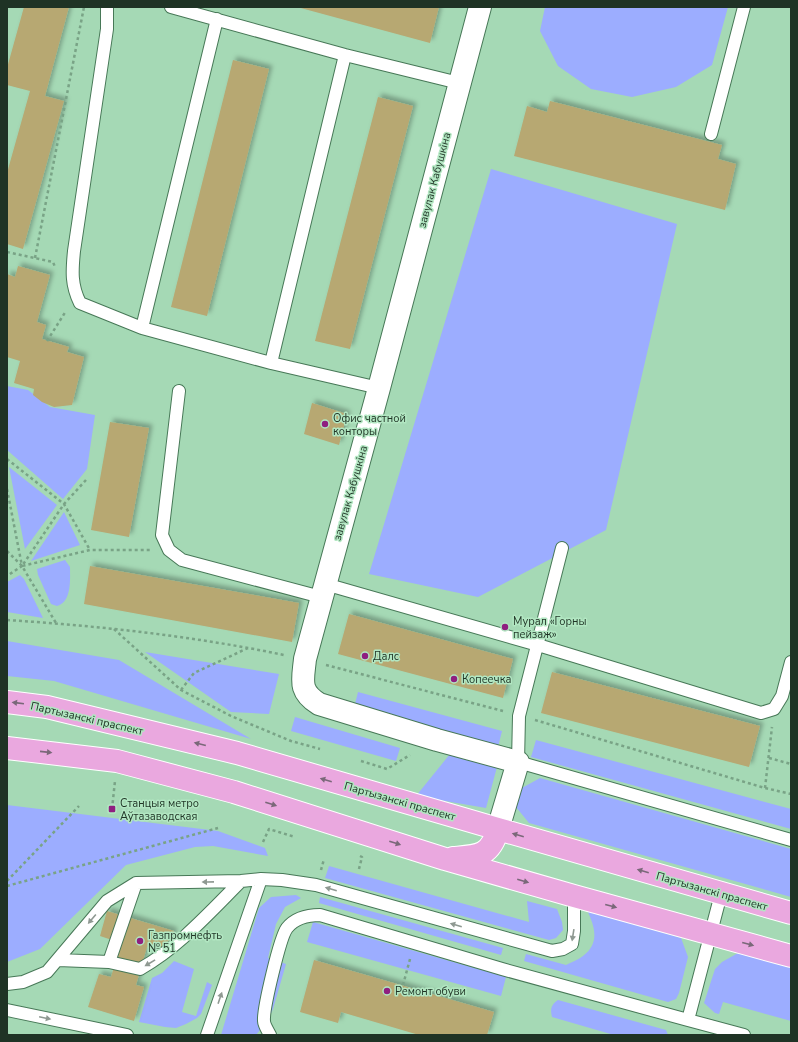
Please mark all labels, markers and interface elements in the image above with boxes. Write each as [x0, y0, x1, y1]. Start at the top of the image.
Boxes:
street label: завулак Кабушкіна [415, 131, 454, 230]
place label: Офис частной конторы [333, 411, 406, 439]
marker: Офис частной конторы [320, 419, 330, 429]
street label: завулак Кабушкіна [330, 444, 371, 542]
place label: Мурал «Горны пейзаж» [513, 614, 587, 642]
marker: Мурал «Горны пейзаж» [500, 622, 510, 632]
place label: Далс [373, 649, 399, 664]
marker: Далс [360, 651, 370, 661]
place label: Копеечка [462, 672, 511, 687]
marker: Копеечка [449, 674, 459, 684]
street label: Партызанскі праспект [29, 698, 145, 739]
one-way arrow [12, 700, 24, 706]
one-way arrow [193, 741, 205, 747]
one-way arrow [40, 749, 52, 755]
one-way arrow [320, 777, 332, 783]
street label: Партызанскі праспект [342, 778, 457, 825]
place label: Станцыя метро Аўтазаводская [120, 796, 199, 824]
one-way arrow [266, 801, 278, 807]
marker: Станцыя метро Аўтазаводская [107, 804, 117, 814]
one-way arrow [512, 832, 524, 838]
one-way arrow [389, 840, 401, 846]
one-way arrow [637, 868, 649, 874]
street label: Партызанскі праспект [654, 868, 769, 915]
one-way arrow [517, 878, 529, 884]
one-way arrow [201, 879, 214, 885]
one-way arrow [325, 886, 337, 892]
one-way arrow [605, 903, 617, 909]
one-way arrow [87, 914, 96, 925]
one-way arrow [450, 922, 462, 928]
place label: Газпромнефть № 51 [148, 928, 222, 956]
one-way arrow [570, 929, 576, 941]
marker: Газпромнефть № 51 [135, 936, 145, 946]
one-way arrow [742, 941, 754, 947]
one-way arrow [144, 960, 156, 967]
place label: Ремонт обуви [395, 984, 466, 999]
marker: Ремонт обуви [382, 986, 392, 996]
one-way arrow [217, 992, 223, 1004]
one-way arrow [39, 1015, 51, 1021]

